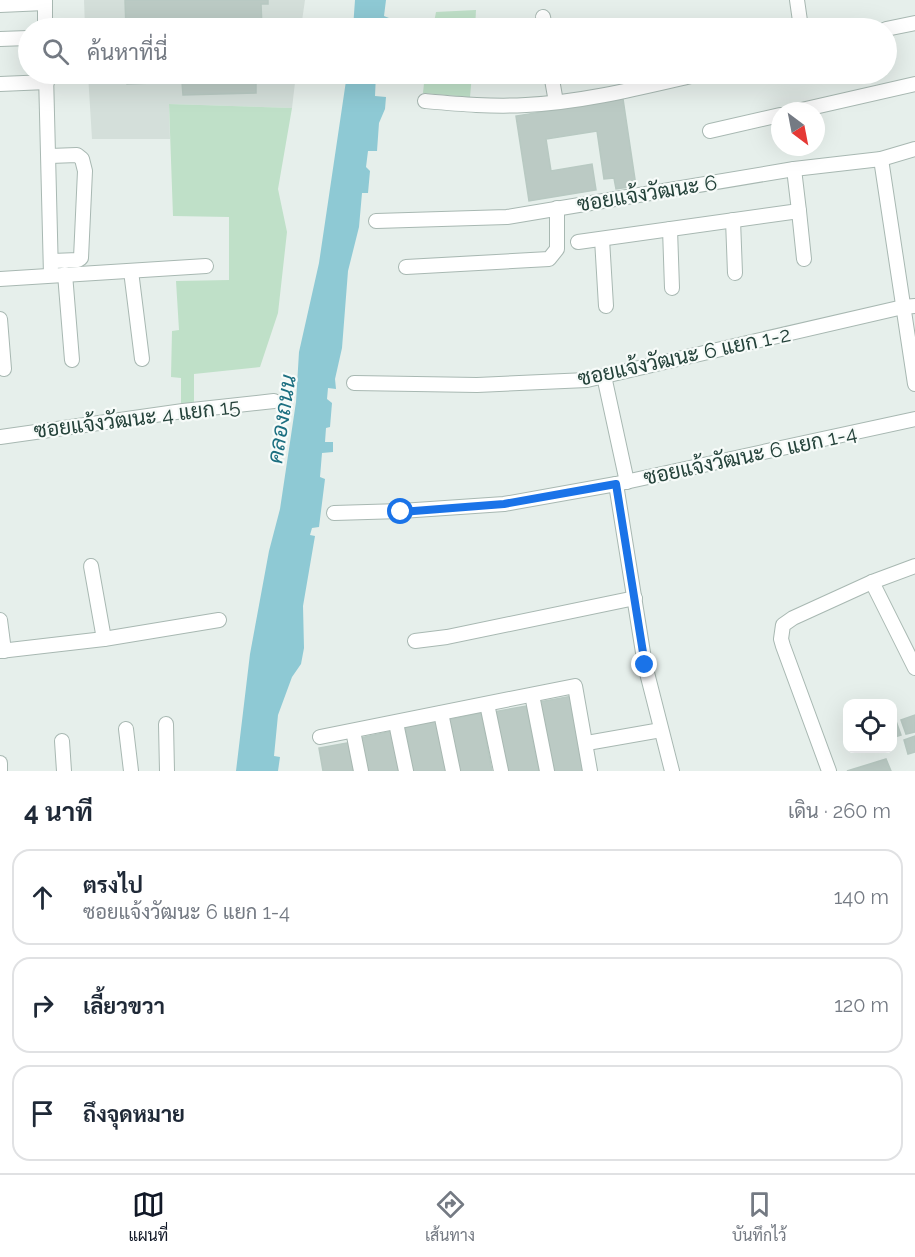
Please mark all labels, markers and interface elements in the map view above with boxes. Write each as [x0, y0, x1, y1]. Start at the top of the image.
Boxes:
search box [18, 18, 897, 84]
icon: search [39, 35, 72, 68]
text: ค้นหาที่นี่ [87, 39, 167, 65]
north arrow [771, 102, 825, 156]
street label: ซอยแจ้งวัฒนะ 6 [575, 170, 719, 216]
street label: ซอยแจ้งวัฒนะ 6 แยก 1-2 [575, 321, 793, 391]
water label: คลองถนน [261, 373, 301, 465]
street label: ซอยแจ้งวัฒนะ 4 แยก 15 [32, 393, 242, 443]
street label: ซอยแจ้งวัฒนะ 6 แยก 1-4 [641, 420, 859, 490]
route start [387, 498, 413, 524]
route end [631, 651, 657, 677]
map controls [843, 699, 897, 753]
button: locate [843, 699, 897, 753]
text: 4 นาที [24, 797, 93, 827]
text: เดิน · 260 m [788, 799, 891, 823]
text: ตรงไป [83, 872, 143, 898]
icon: ahead [26, 881, 59, 914]
text: 140 m [834, 885, 889, 909]
text: ซอยแจ้งวัฒนะ 6 แยก 1-4 [83, 900, 290, 924]
icon: right [26, 989, 59, 1022]
text: เลี้ยวขวา [83, 993, 165, 1019]
text: 120 m [834, 993, 889, 1017]
icon: arrive [26, 1097, 59, 1130]
text: ถึงจุดหมาย [83, 1101, 185, 1127]
tab: แผนที่ [128, 1188, 168, 1245]
tab: เส้นทาง [425, 1188, 475, 1245]
tab: บันทึกไว้ [732, 1188, 787, 1245]

